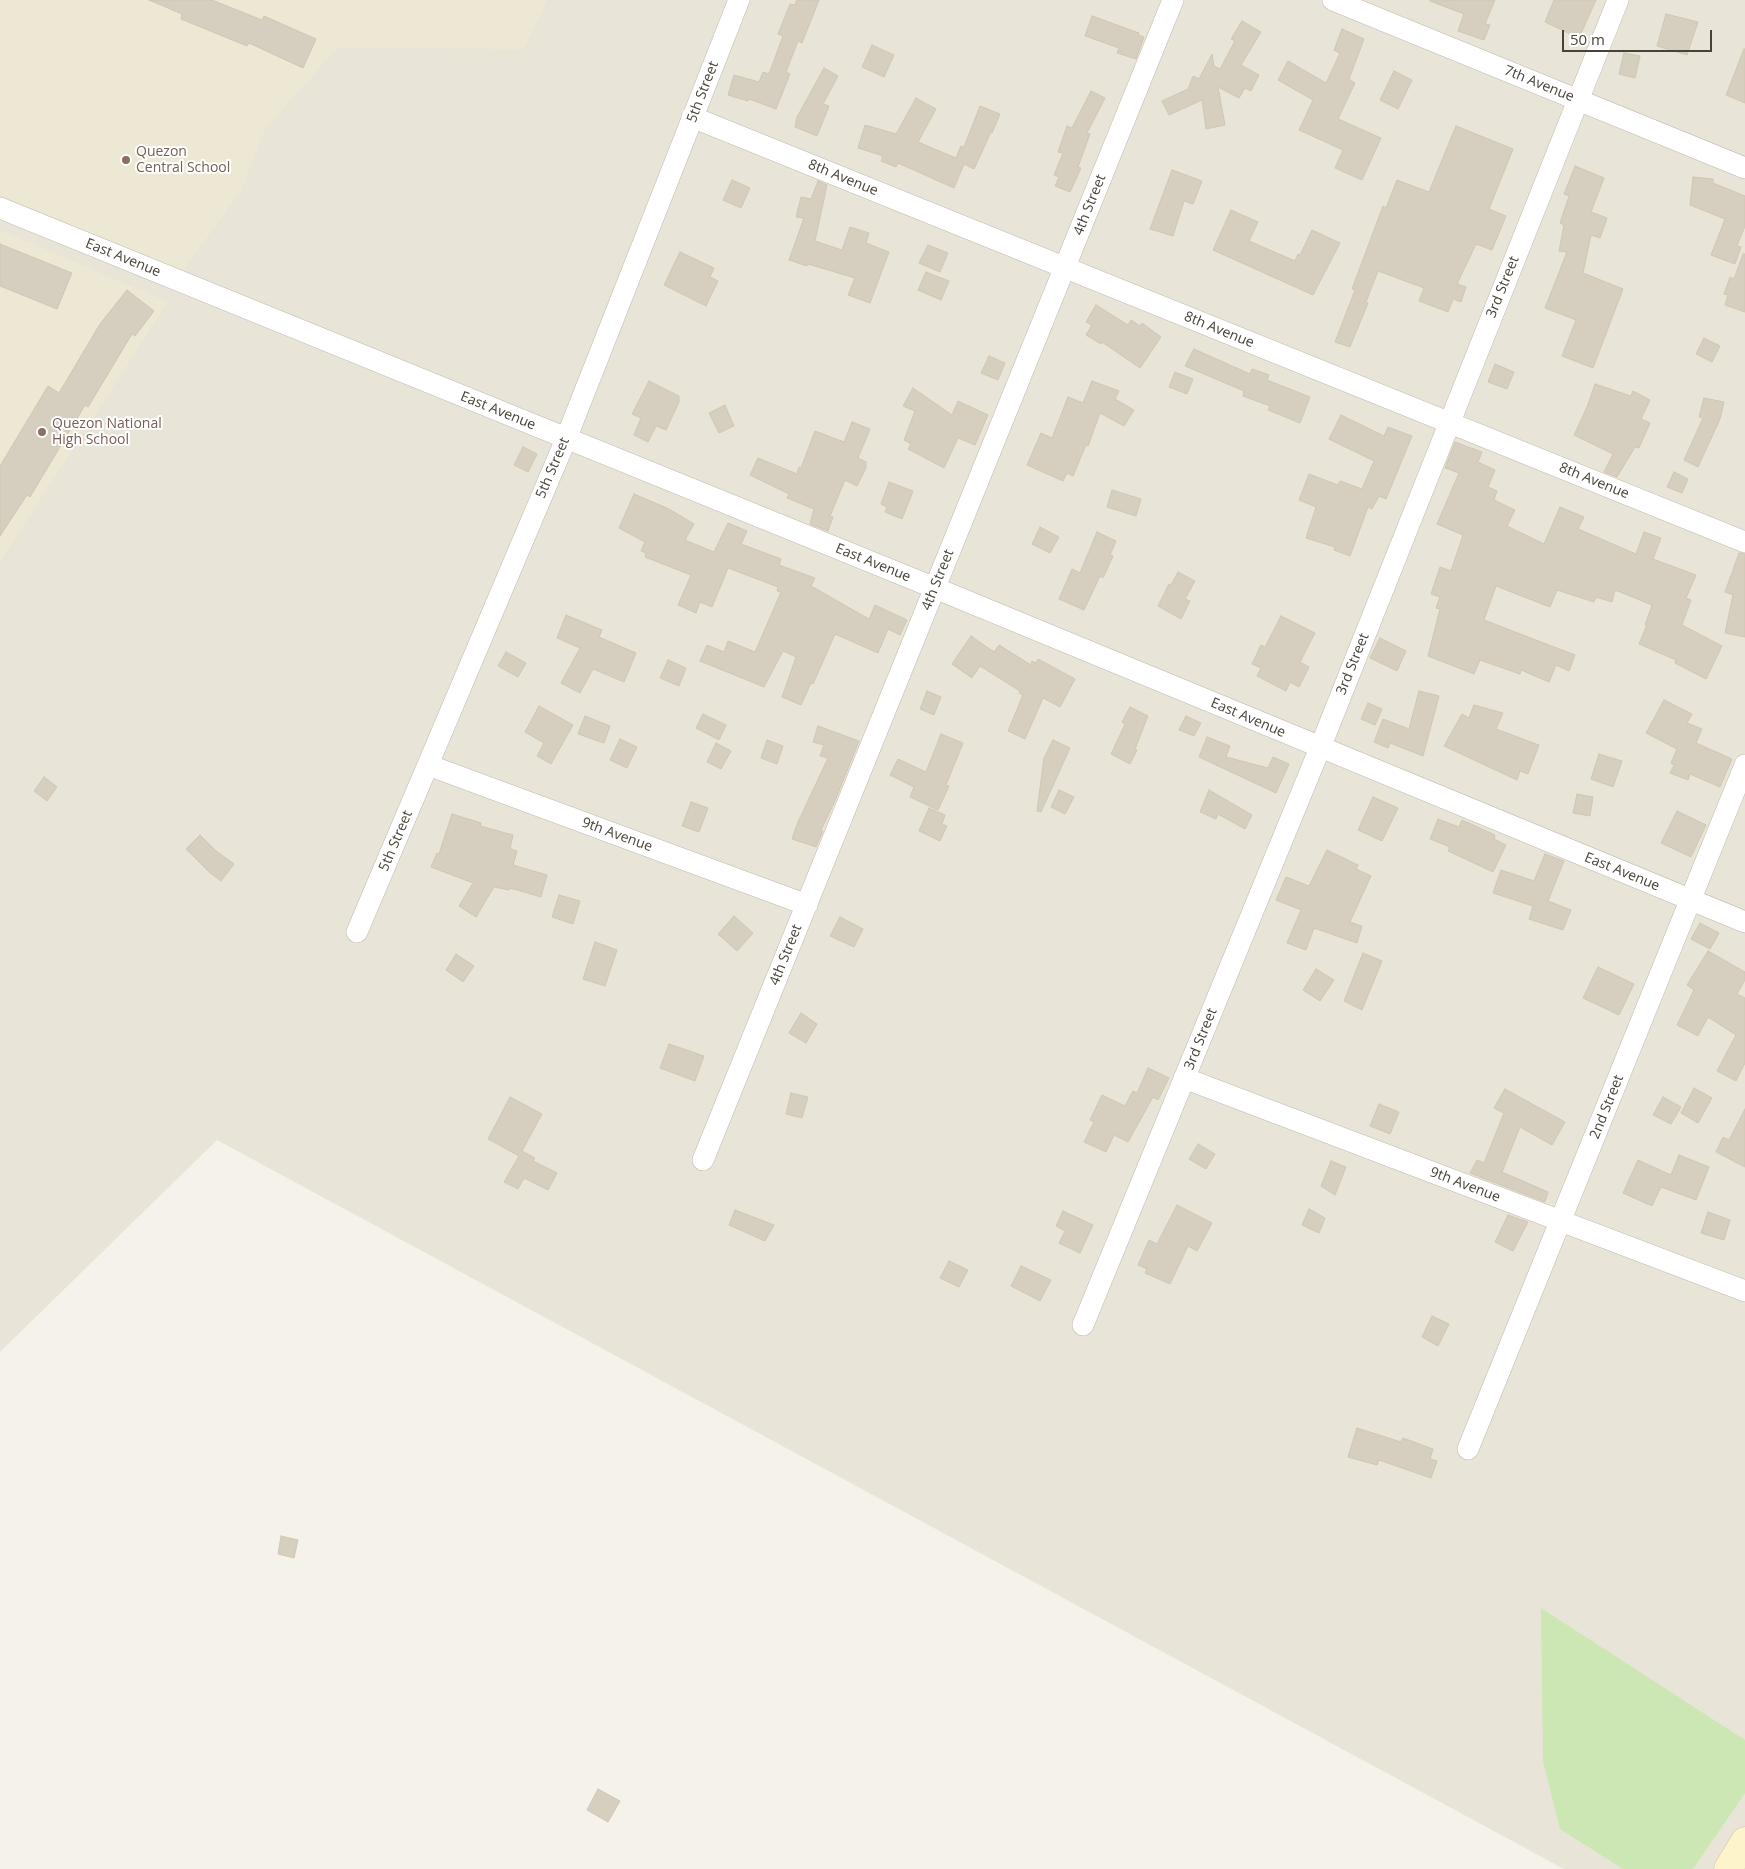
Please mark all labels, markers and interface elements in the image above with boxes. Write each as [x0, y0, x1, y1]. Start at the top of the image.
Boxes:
scale bar [1565, 20, 1715, 52]
text: 50 m [1570, 29, 1605, 49]
street label: 5th Street [684, 59, 722, 125]
street label: 7th Avenue [1502, 62, 1576, 106]
place label: Quezon Central School [136, 144, 230, 176]
marker: Quezon Central School [120, 154, 132, 166]
street label: 8th Avenue [806, 156, 880, 200]
street label: 4th Street [1070, 172, 1110, 238]
street label: East Avenue [83, 235, 163, 281]
street label: 3rd Street [1483, 254, 1523, 320]
street label: 8th Avenue [1182, 308, 1256, 352]
street label: East Avenue [458, 388, 538, 434]
place label: Quezon National High School [52, 416, 162, 448]
marker: Quezon National High School [36, 426, 48, 438]
street label: 5th Street [533, 435, 573, 501]
street label: 8th Avenue [1557, 459, 1631, 503]
street label: East Avenue [833, 540, 913, 586]
street label: 4th Street [918, 547, 958, 613]
street label: 3rd Street [1333, 631, 1373, 697]
street label: East Avenue [1208, 695, 1288, 741]
street label: 5th Street [376, 808, 416, 874]
street label: 9th Avenue [579, 814, 655, 856]
street label: East Avenue [1582, 849, 1662, 895]
street label: 4th Street [766, 922, 806, 988]
street label: 3rd Street [1181, 1006, 1221, 1072]
street label: 2nd Street [1586, 1072, 1628, 1142]
street label: 9th Avenue [1427, 1164, 1503, 1206]

